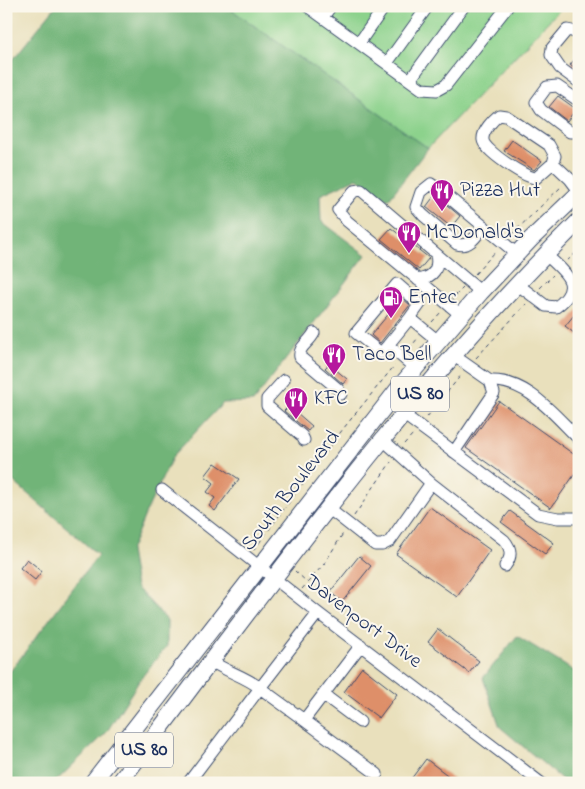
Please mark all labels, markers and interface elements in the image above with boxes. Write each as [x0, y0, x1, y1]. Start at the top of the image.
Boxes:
place label: Pizza Hut [460, 176, 540, 206]
restaurant icon: Pizza Hut [429, 178, 455, 212]
place label: McDonald's [426, 218, 524, 248]
restaurant icon: McDonald's [396, 220, 422, 254]
place label: Entec [408, 283, 458, 313]
fuel station icon: Entec [378, 285, 404, 319]
place label: Taco Bell [352, 340, 431, 370]
restaurant icon: Taco Bell [321, 342, 347, 376]
road number: US 80 [391, 376, 449, 412]
place label: KFC [314, 384, 348, 414]
restaurant icon: KFC [283, 386, 309, 420]
street label: South Boulevard [234, 424, 348, 558]
street label: Davenport Drive [297, 567, 429, 677]
road number: US 80 [115, 732, 173, 768]

